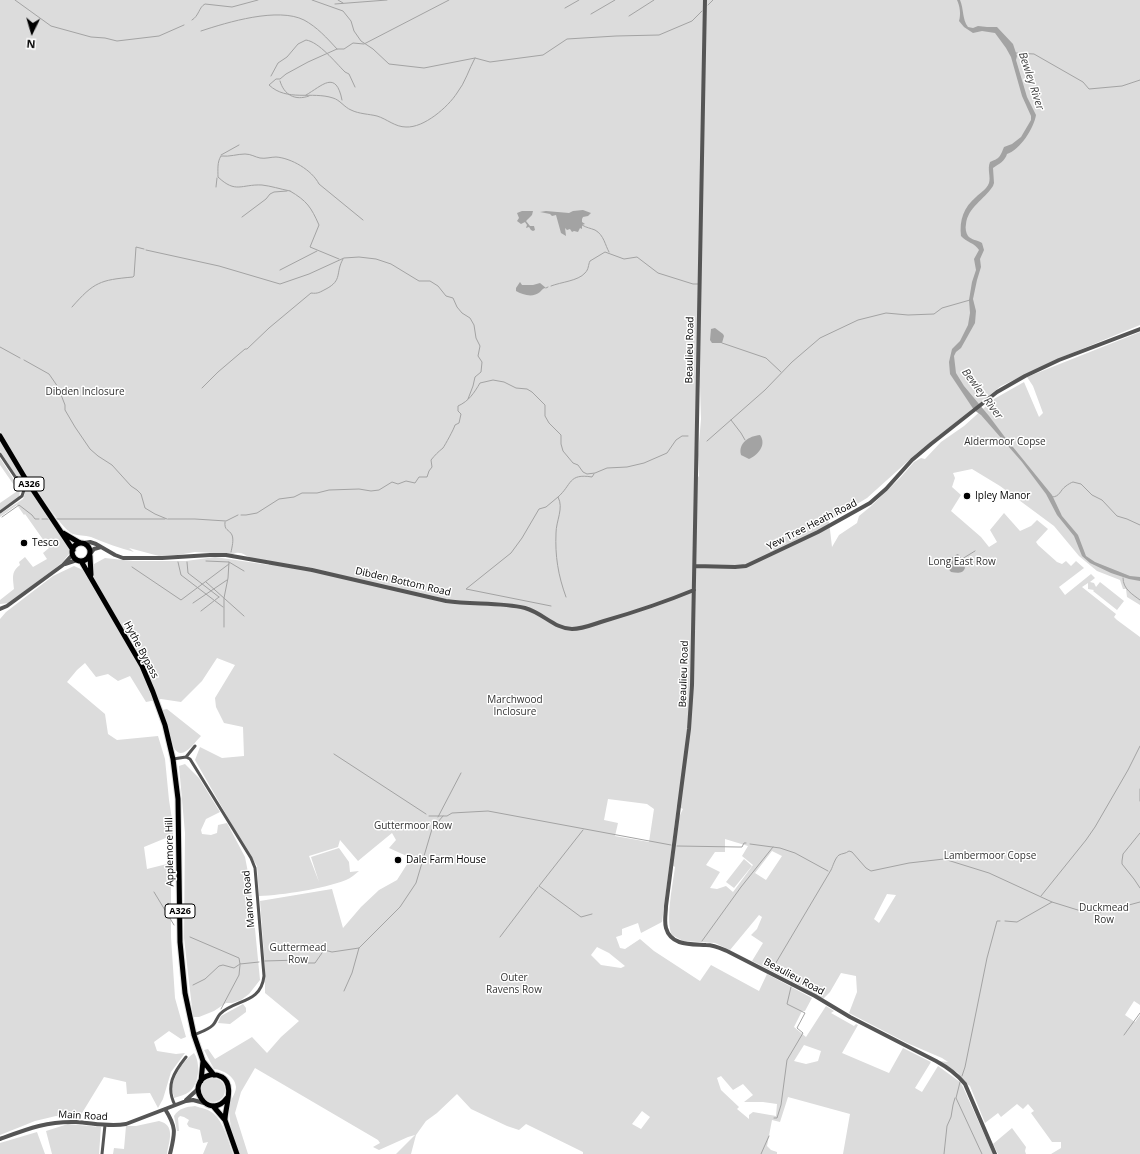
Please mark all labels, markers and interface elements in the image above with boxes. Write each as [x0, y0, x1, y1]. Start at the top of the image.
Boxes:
north arrow [12, 12, 52, 52]
text: N [26, 37, 36, 52]
water label: Bewley River [1015, 50, 1047, 112]
street label: Beaulieu Road [683, 316, 697, 384]
water label: Bewley River [959, 366, 1005, 422]
park label: Dibden Inclosure [45, 386, 125, 398]
park label: Aldermoor Copse [964, 436, 1046, 448]
road number: A326 [14, 477, 44, 491]
place label: Ipley Manor [975, 490, 1030, 502]
marker: Ipley Manor [962, 491, 972, 501]
street label: Yew Tree Heath Road [765, 497, 859, 553]
place label: Tesco [32, 537, 59, 549]
marker: Tesco [19, 538, 29, 548]
park label: Long East Row [928, 556, 996, 568]
street label: Dibden Bottom Road [354, 565, 452, 599]
street label: Hythe Bypass [121, 619, 161, 681]
street label: Beaulieu Road [677, 640, 691, 708]
park label: Marchwood Inclosure [487, 694, 543, 718]
street label: Applemore Hill [163, 817, 177, 887]
park label: Guttermoor Row [374, 820, 452, 832]
park label: Lambermoor Copse [944, 850, 1036, 862]
place label: Dale Farm House [406, 854, 486, 866]
marker: Dale Farm House [393, 855, 403, 865]
street label: Manor Road [241, 870, 257, 928]
park label: Duckmead Row [1079, 902, 1129, 926]
road number: A326 [165, 904, 195, 918]
park label: Guttermead Row [270, 942, 326, 966]
street label: Beaulieu Road [762, 956, 826, 998]
park label: Outer Ravens Row [486, 972, 542, 996]
street label: Main Road [58, 1109, 108, 1123]

